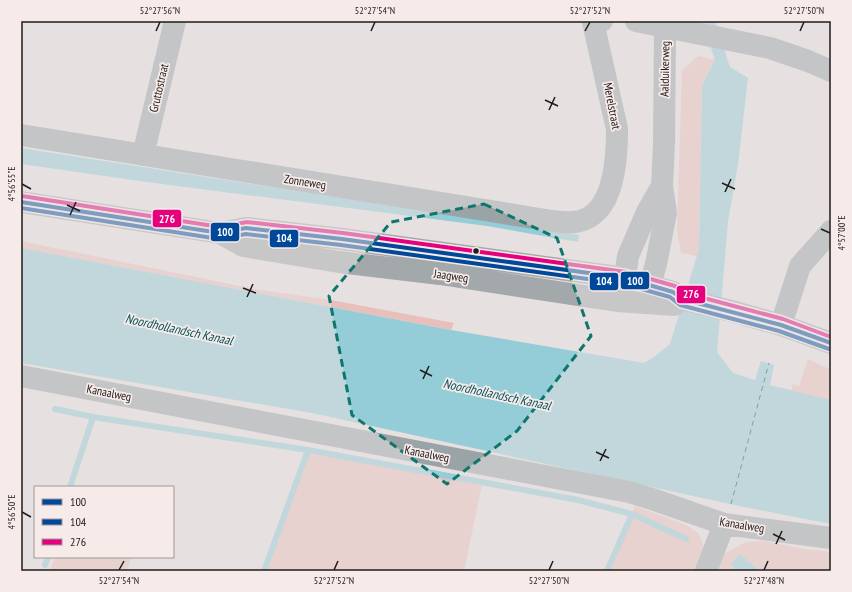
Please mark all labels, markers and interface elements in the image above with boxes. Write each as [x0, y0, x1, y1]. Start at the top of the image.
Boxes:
text: 52°27'56"N [140, 4, 180, 17]
text: 52°27'54"N [355, 4, 395, 17]
text: 52°27'52"N [570, 4, 610, 17]
text: 52°27'50"N [784, 4, 824, 17]
street label: Aalduikerweg [657, 41, 672, 97]
street label: Gruttostraat [146, 61, 172, 114]
street label: Merelstraat [601, 81, 624, 131]
text: 4°56'55"E [5, 167, 18, 201]
street label: Zonneweg [283, 171, 327, 192]
line badge: 276 [152, 209, 182, 228]
text: 276 [159, 212, 175, 226]
text: 4°57'00"E [835, 216, 848, 250]
line badge: 100 [210, 222, 240, 242]
text: 100 [217, 225, 233, 239]
line badge: 104 [269, 229, 299, 248]
text: 104 [276, 231, 293, 245]
unlabelled marker [471, 246, 481, 256]
street label: Jaagweg [432, 266, 469, 285]
line badge: 100 [620, 271, 650, 290]
line badge: 104 [589, 272, 619, 291]
text: 104 [596, 274, 613, 288]
text: 100 [627, 274, 643, 288]
line badge: 276 [676, 285, 706, 304]
text: 276 [683, 287, 699, 301]
water label: Noordhollandsch Kanaal [124, 310, 236, 350]
water label: Noordhollandsch Kanaal [442, 375, 554, 415]
street label: Kanaalweg [86, 381, 133, 404]
street label: Kanaalweg [404, 442, 451, 465]
legend [34, 486, 174, 558]
text: 100 [70, 494, 86, 509]
text: 4°56'50"E [5, 495, 18, 529]
text: 104 [70, 514, 87, 529]
street label: Kanaalweg [719, 514, 766, 535]
text: 276 [70, 534, 86, 549]
text: 52°27'54"N [99, 574, 139, 587]
text: 52°27'52"N [314, 574, 354, 587]
text: 52°27'50"N [529, 574, 569, 587]
text: 52°27'48"N [744, 574, 784, 587]

